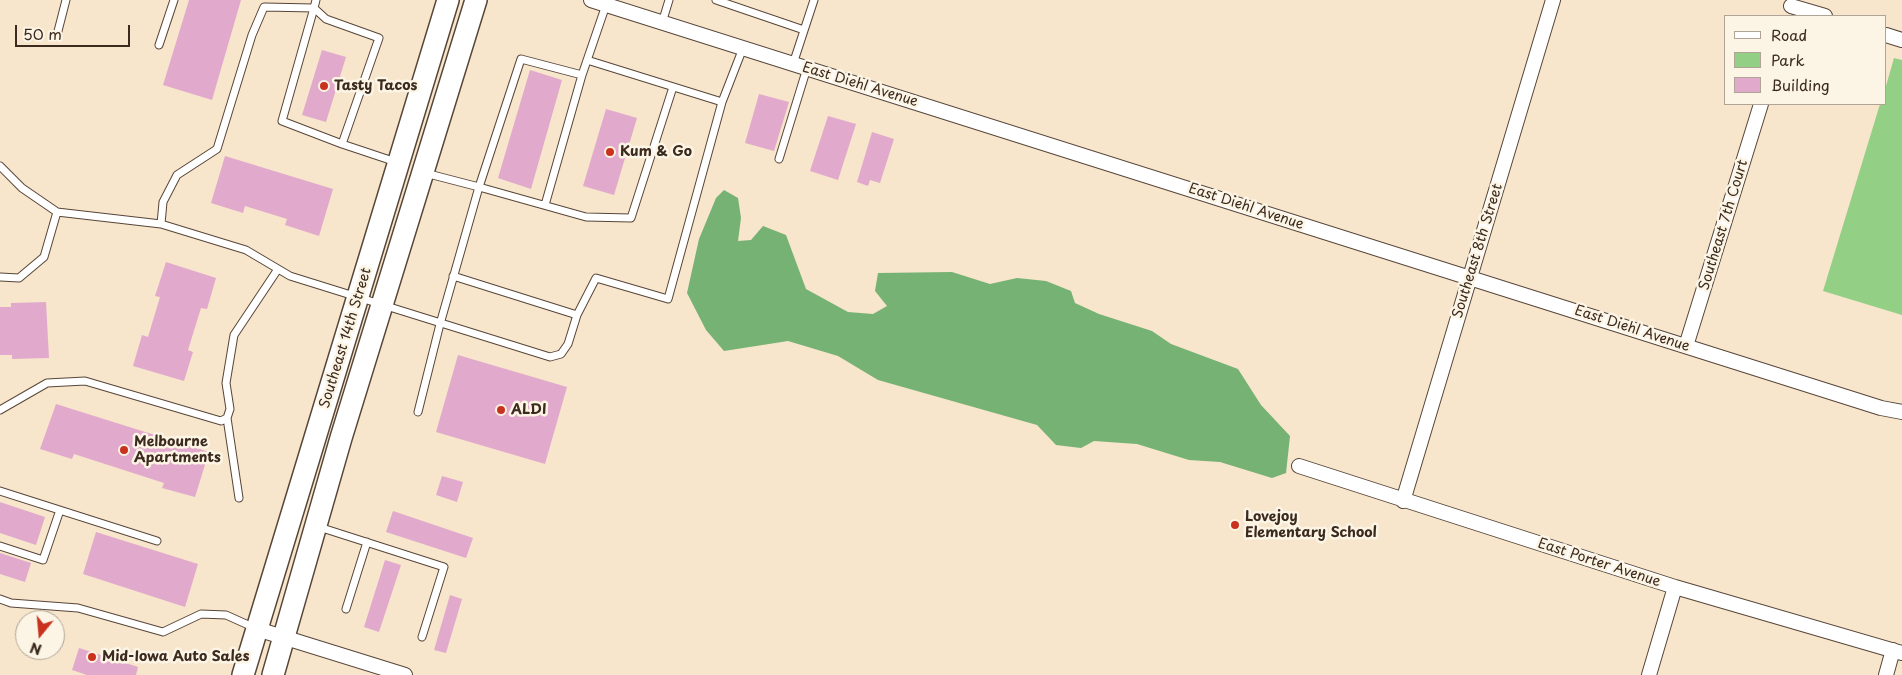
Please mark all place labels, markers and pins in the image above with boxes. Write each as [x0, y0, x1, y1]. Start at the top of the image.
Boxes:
place label: Tasty Tacos [334, 78, 417, 94]
marker: Tasty Tacos [318, 80, 330, 92]
place label: Kum & Go [620, 144, 692, 160]
marker: Kum & Go [604, 146, 616, 158]
place label: ALDI [511, 402, 546, 418]
marker: ALDI [495, 404, 507, 416]
place label: Melbourne Apartments [134, 434, 221, 467]
marker: Melbourne Apartments [118, 444, 130, 456]
place label: Lovejoy Elementary School [1245, 509, 1377, 542]
marker: Lovejoy Elementary School [1229, 519, 1241, 531]
place label: Mid-Iowa Auto Sales [102, 649, 249, 665]
marker: Mid-Iowa Auto Sales [86, 651, 98, 663]

